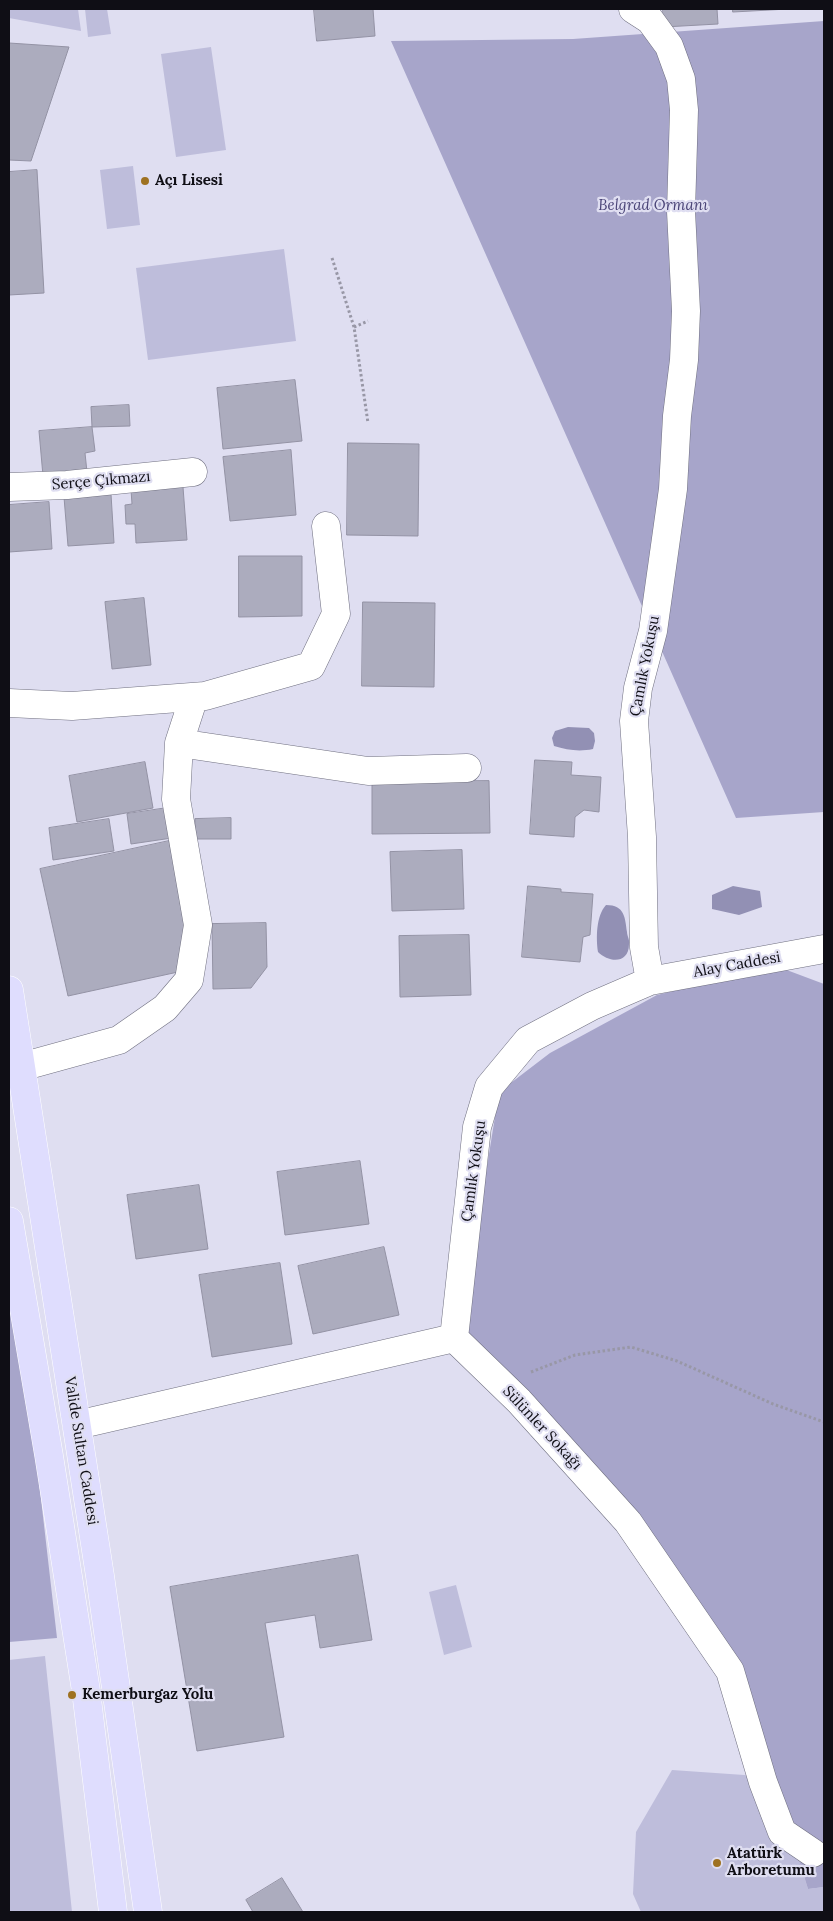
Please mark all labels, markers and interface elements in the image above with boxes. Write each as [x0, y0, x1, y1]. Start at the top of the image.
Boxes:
place label: Açı Lisesi [155, 172, 223, 190]
marker: Açı Lisesi [139, 175, 151, 187]
park label: Belgrad Ormanı [598, 197, 708, 215]
street label: Serçe Çıkmazı [51, 468, 151, 494]
street label: Çamlık Yokuşu [626, 614, 664, 718]
street label: Alay Caddesi [692, 948, 782, 982]
street label: Çamlık Yokuşu [458, 1119, 490, 1223]
street label: Valide Sultan Caddesi [60, 1376, 102, 1526]
street label: Sülünler Sokağı [499, 1382, 585, 1474]
place label: Kemerburgaz Yolu [82, 1686, 213, 1704]
marker: Kemerburgaz Yolu [66, 1689, 78, 1701]
place label: Atatürk Arboretumu [727, 1845, 815, 1880]
marker: Atatürk Arboretumu [711, 1857, 723, 1869]

